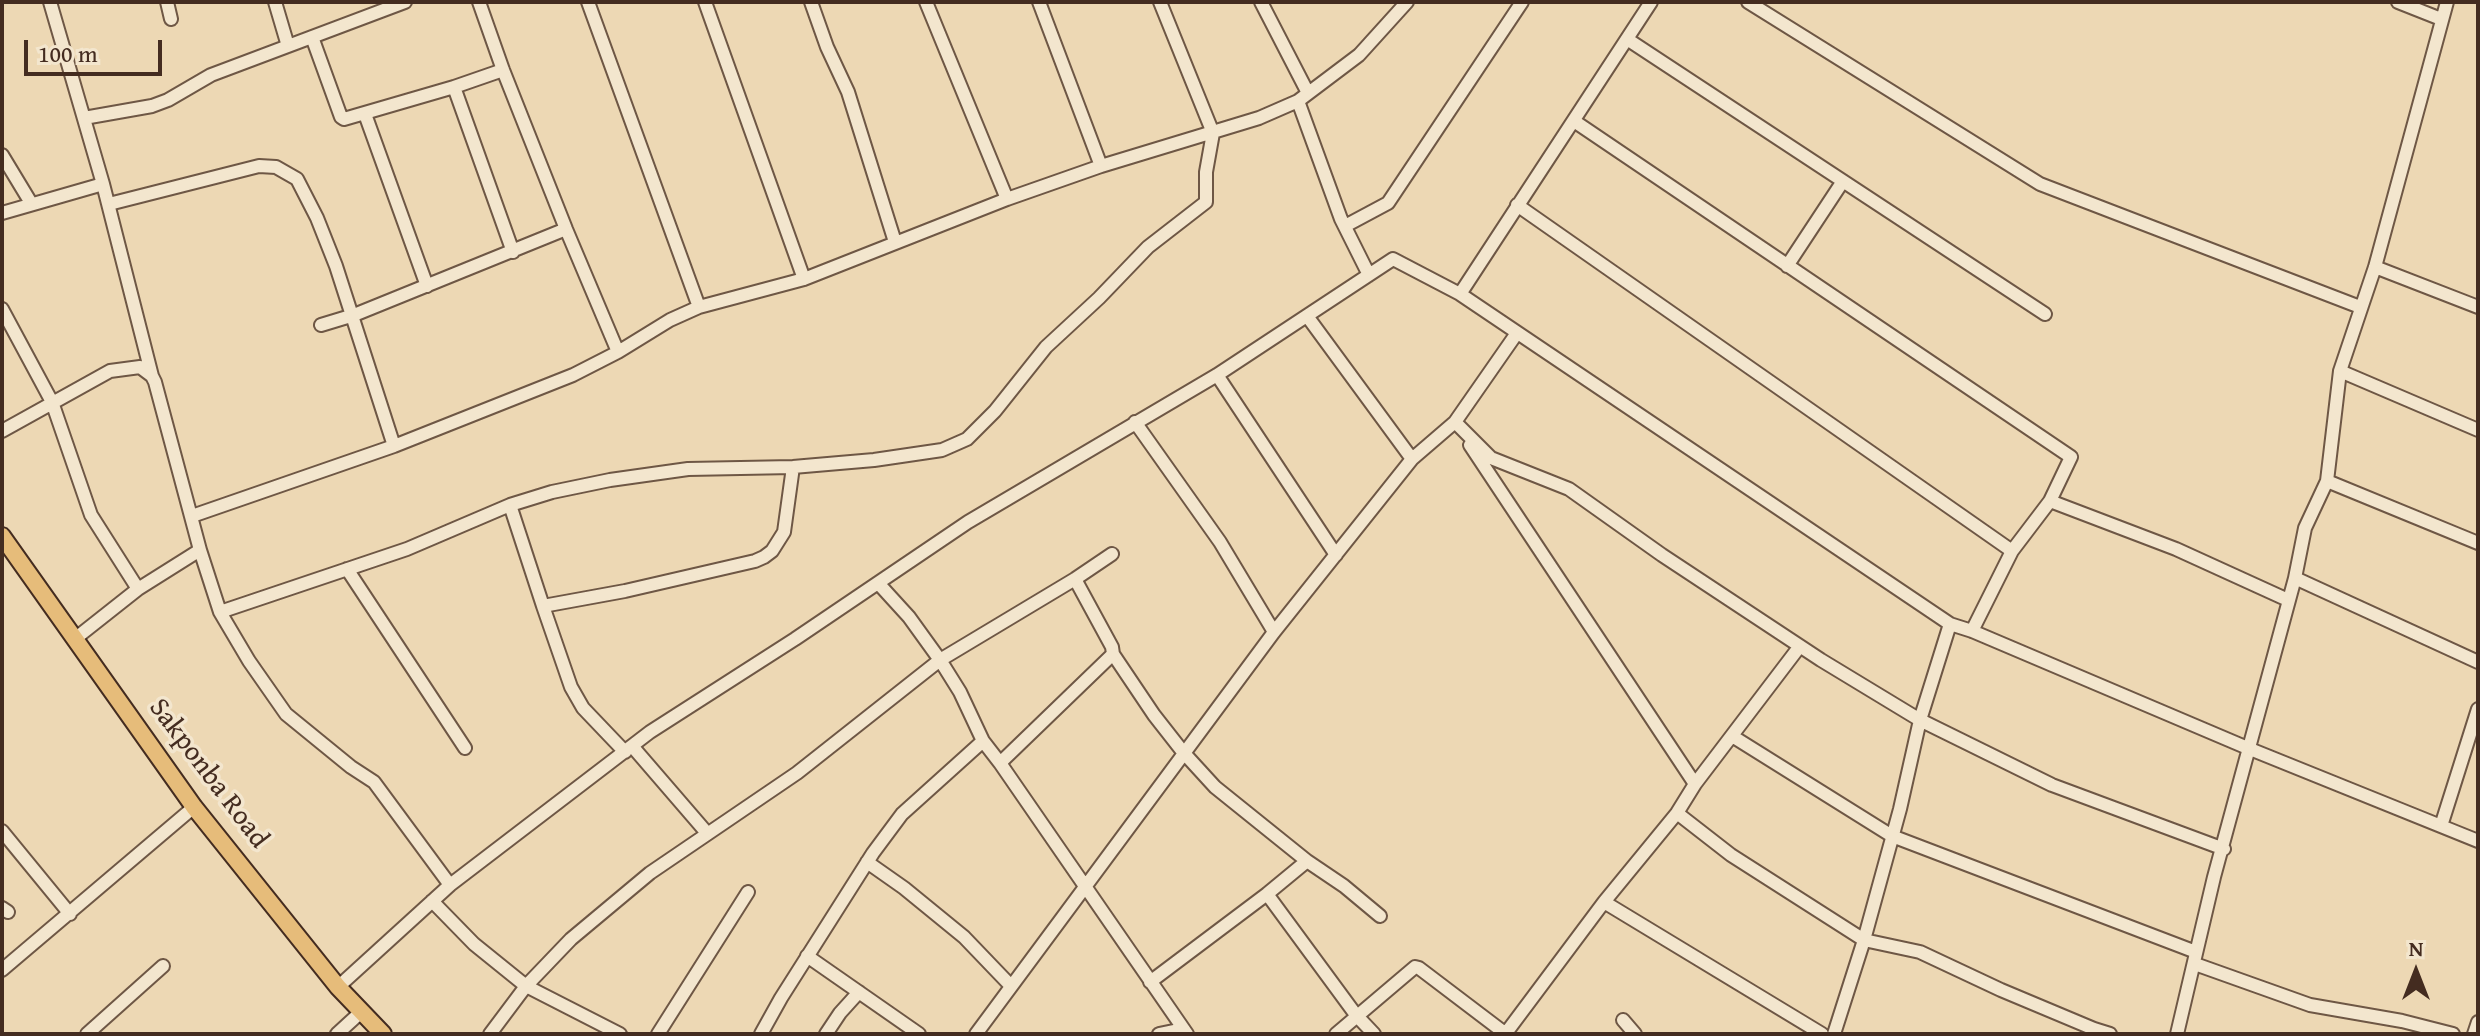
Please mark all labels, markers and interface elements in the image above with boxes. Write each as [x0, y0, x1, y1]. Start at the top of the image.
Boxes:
scale bar [28, 24, 166, 74]
text: 100 m [38, 36, 98, 71]
street label: Sakponba Road [141, 693, 275, 855]
north arrow [2376, 932, 2456, 1012]
text: N [2409, 932, 2423, 964]

